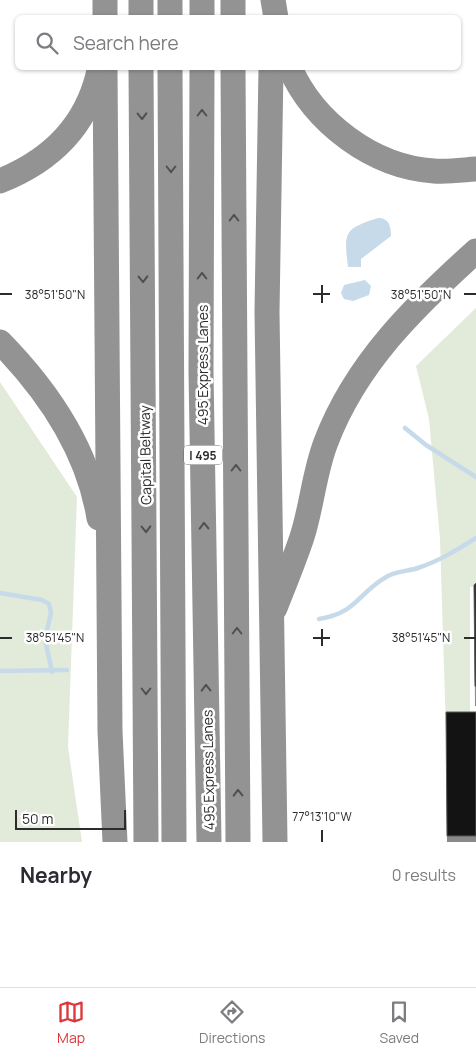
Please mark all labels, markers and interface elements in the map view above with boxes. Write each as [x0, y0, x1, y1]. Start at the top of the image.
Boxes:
search box [15, 15, 461, 70]
icon: search [33, 29, 61, 57]
text: Search here [73, 30, 179, 56]
one-way arrow [197, 109, 207, 117]
one-way arrow [137, 112, 147, 120]
one-way arrow [166, 165, 176, 173]
one-way arrow [229, 214, 239, 222]
one-way arrow [197, 272, 207, 280]
one-way arrow [138, 275, 148, 283]
text: 38°51'50"N [25, 286, 85, 303]
text: 38°51'50"N [391, 286, 451, 303]
street label: 495 Express Lanes [193, 305, 212, 425]
street label: Capital Beltway [135, 404, 155, 505]
road number: I 495 [184, 446, 222, 464]
one-way arrow [231, 464, 241, 472]
one-way arrow [199, 522, 209, 530]
one-way arrow [141, 525, 151, 533]
one-way arrow [232, 627, 242, 634]
text: 38°51'45"N [26, 629, 84, 646]
text: 38°51'45"N [392, 629, 450, 646]
one-way arrow [201, 684, 211, 692]
one-way arrow [141, 688, 151, 695]
street label: 495 Express Lanes [197, 710, 219, 830]
one-way arrow [233, 789, 243, 797]
scale bar [15, 807, 126, 830]
text: 77°13'10"W [292, 808, 353, 825]
text: 50 m [22, 809, 53, 828]
text: Nearby [20, 861, 92, 889]
text: 0 results [392, 864, 456, 886]
tab: Map [57, 998, 85, 1047]
tab: Directions [199, 998, 265, 1047]
tab: Saved [380, 998, 419, 1047]

